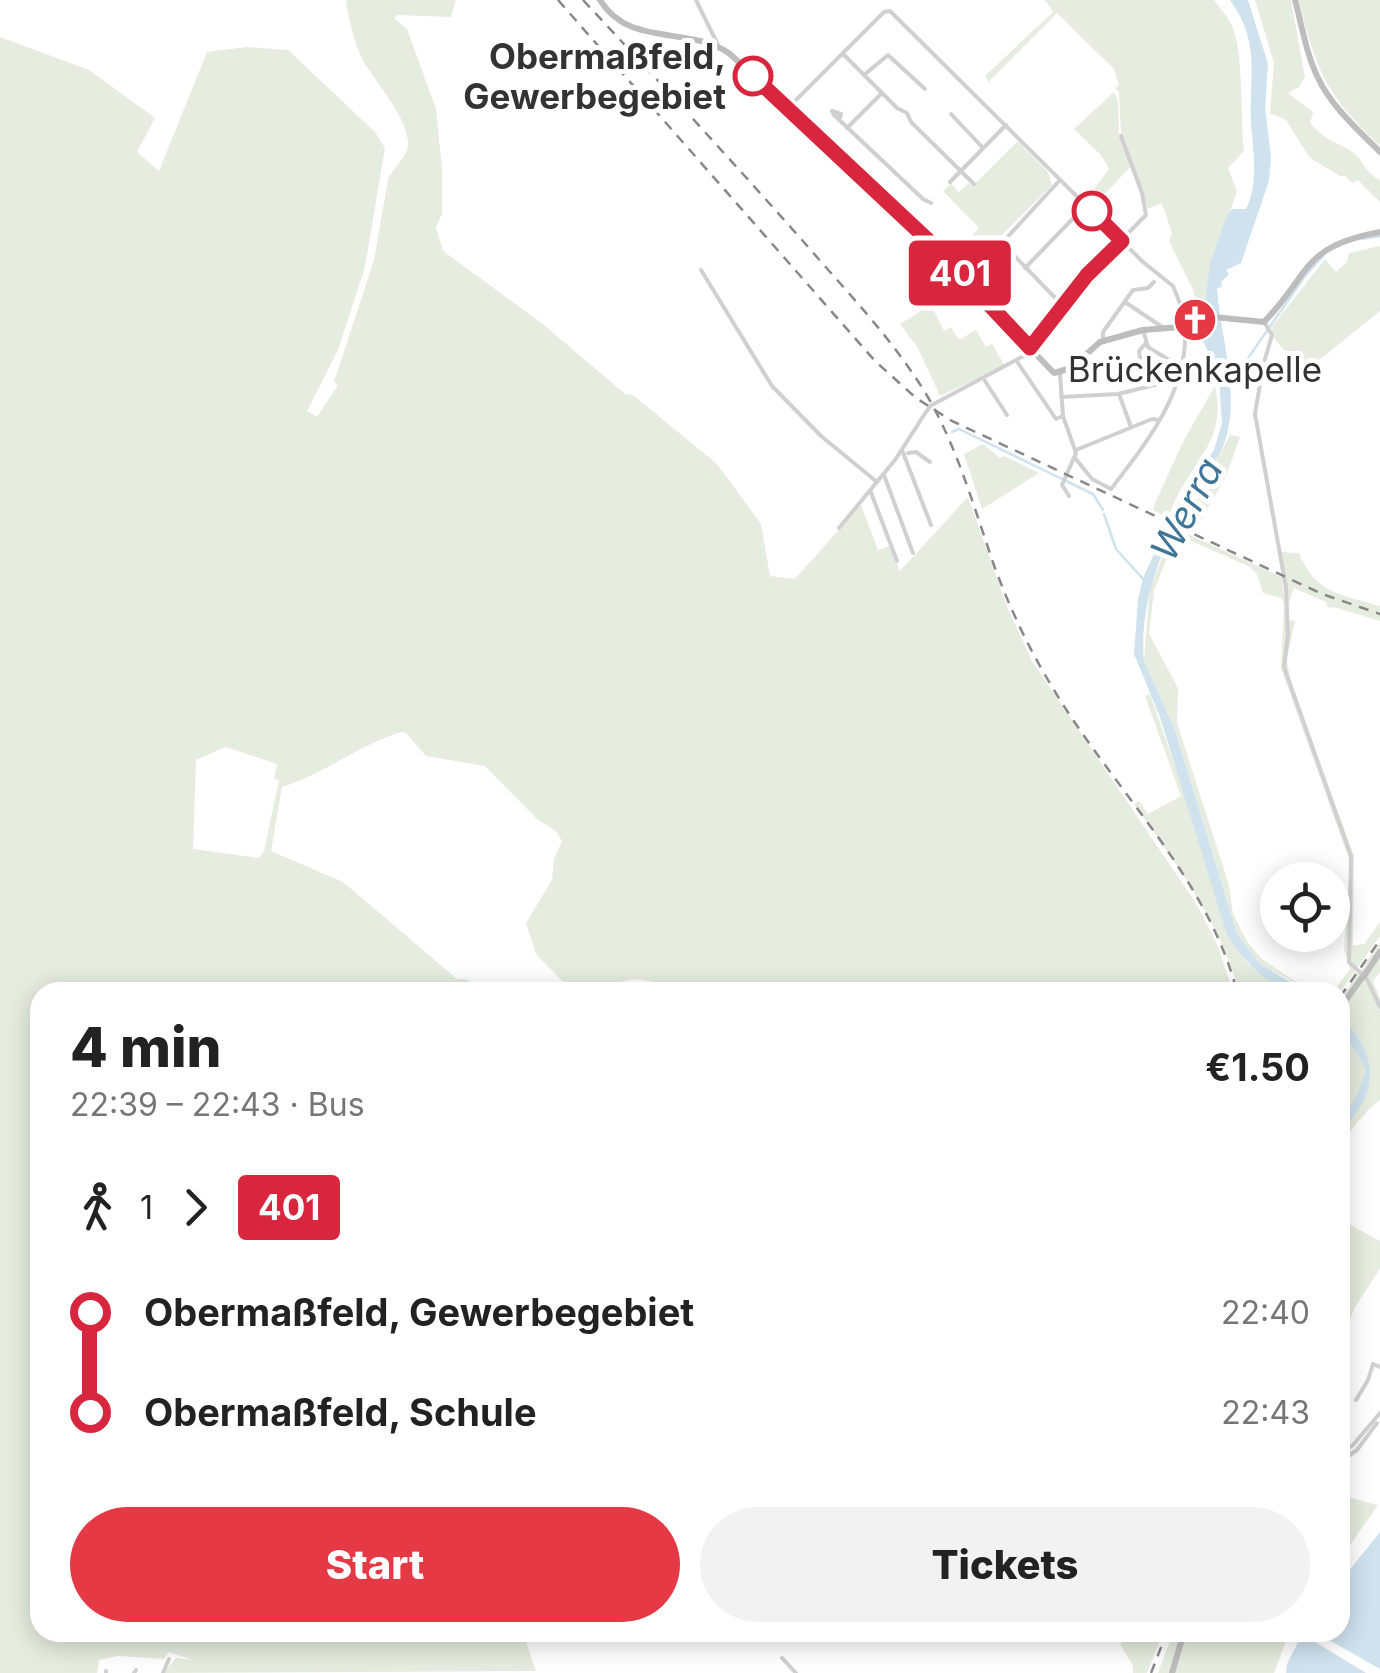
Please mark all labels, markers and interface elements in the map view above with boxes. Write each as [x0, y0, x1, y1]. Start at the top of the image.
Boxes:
place label: Obermaßfeld, Gewerbegebiet [463, 35, 726, 117]
marker: Obermaßfeld, Gewerbegebiet [734, 57, 772, 95]
unlabelled marker [1073, 192, 1111, 230]
line badge: 401 [902, 240, 1018, 306]
text: 401 [929, 252, 991, 294]
church icon: Brückenkapelle [1172, 297, 1218, 343]
place label: Brückenkapelle [1068, 348, 1322, 390]
water label: Werra [1140, 450, 1232, 568]
map controls [1260, 862, 1350, 952]
button: locate [1260, 862, 1350, 952]
text: 4 min [70, 1014, 221, 1080]
text: €1.50 [1205, 1044, 1310, 1090]
text: 22:39 – 22:43 · Bus [70, 1085, 365, 1124]
icon: walk [70, 1180, 125, 1235]
icon: forward [168, 1180, 223, 1235]
text: 401 [258, 1186, 320, 1228]
text: 1 [140, 1188, 153, 1227]
text: Obermaßfeld, Gewerbegebiet [144, 1289, 694, 1335]
text: 22:40 [1221, 1293, 1310, 1332]
text: Obermaßfeld, Schule [144, 1389, 537, 1435]
text: 22:43 [1221, 1393, 1310, 1432]
button: Start [70, 1507, 680, 1622]
button: Tickets [700, 1507, 1310, 1622]

